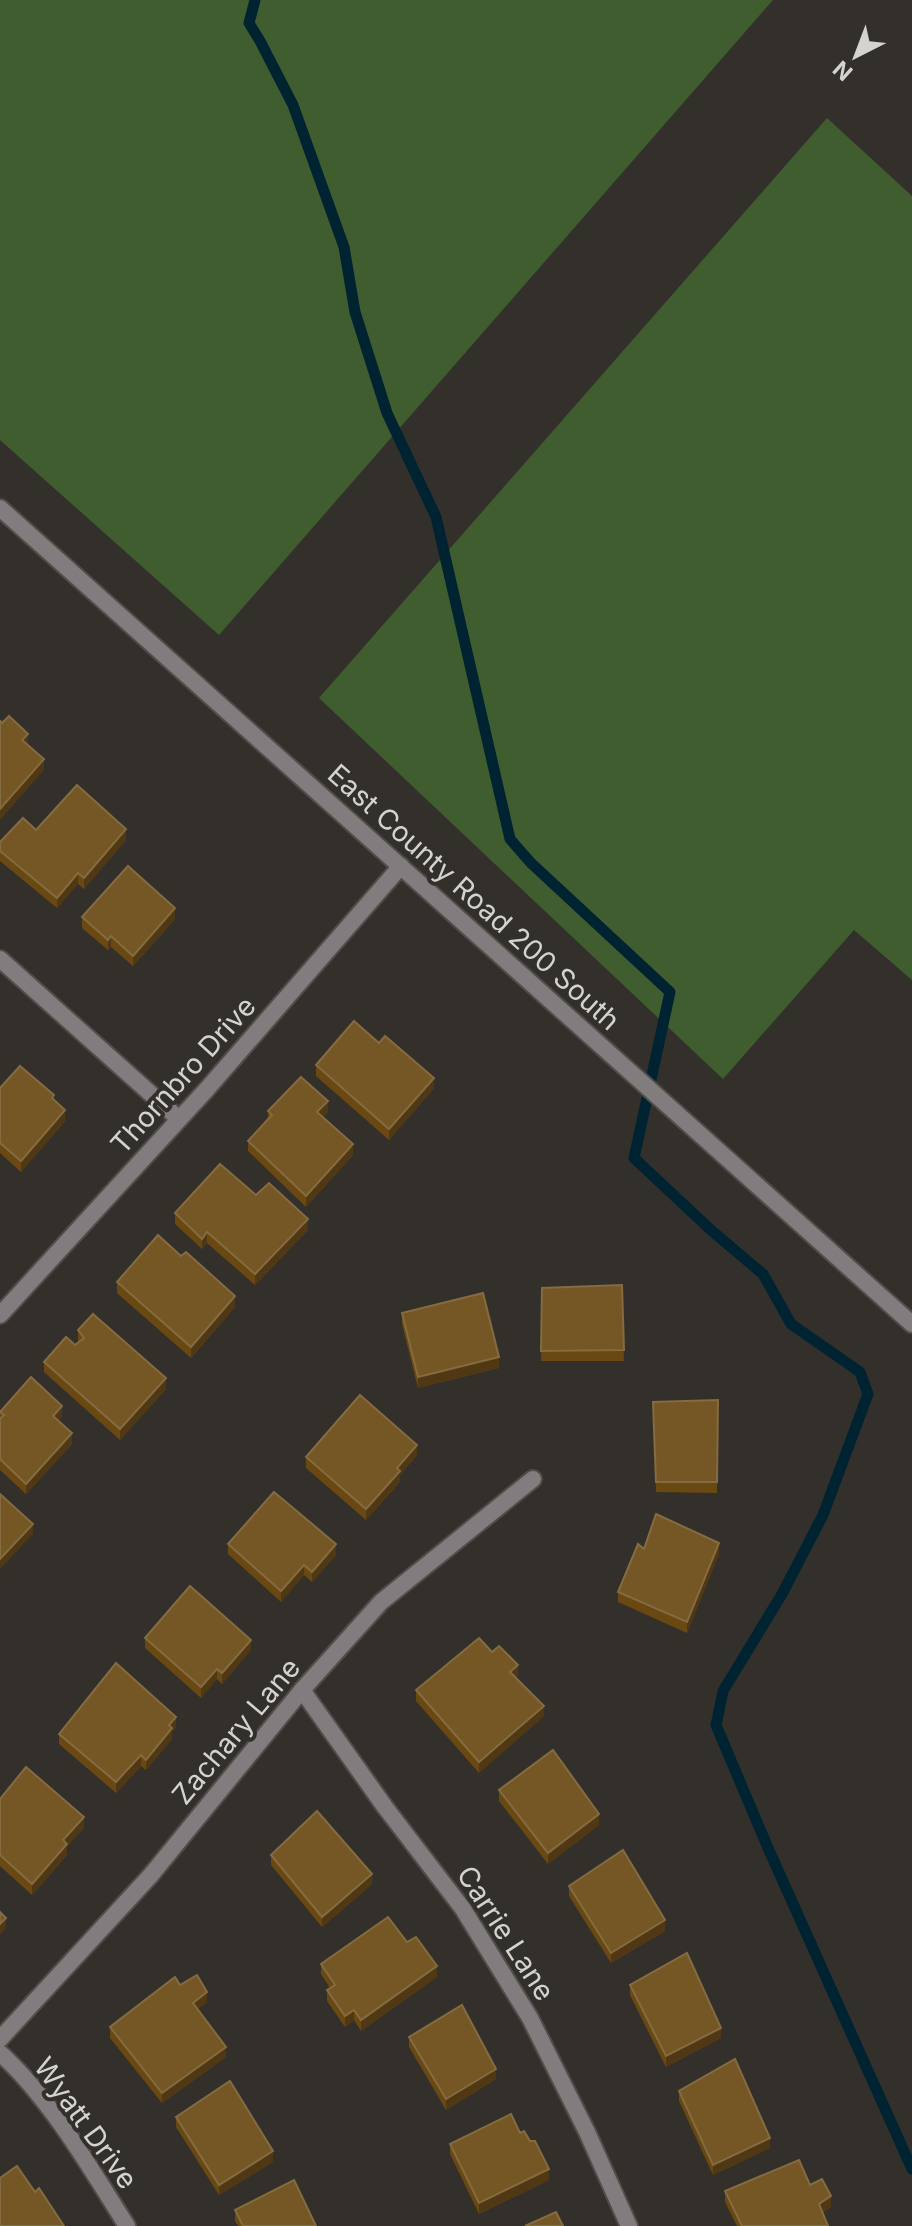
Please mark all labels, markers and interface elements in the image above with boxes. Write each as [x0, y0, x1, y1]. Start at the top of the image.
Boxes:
north arrow [816, 16, 896, 96]
text: N [828, 56, 858, 86]
street label: East County Road 200 South [321, 757, 627, 1037]
street label: Thornbro Drive [103, 989, 263, 1161]
street label: Zachary Lane [165, 1651, 307, 1811]
street label: Carrie Lane [450, 1859, 562, 2007]
street label: Wyatt Drive [27, 2051, 145, 2195]

